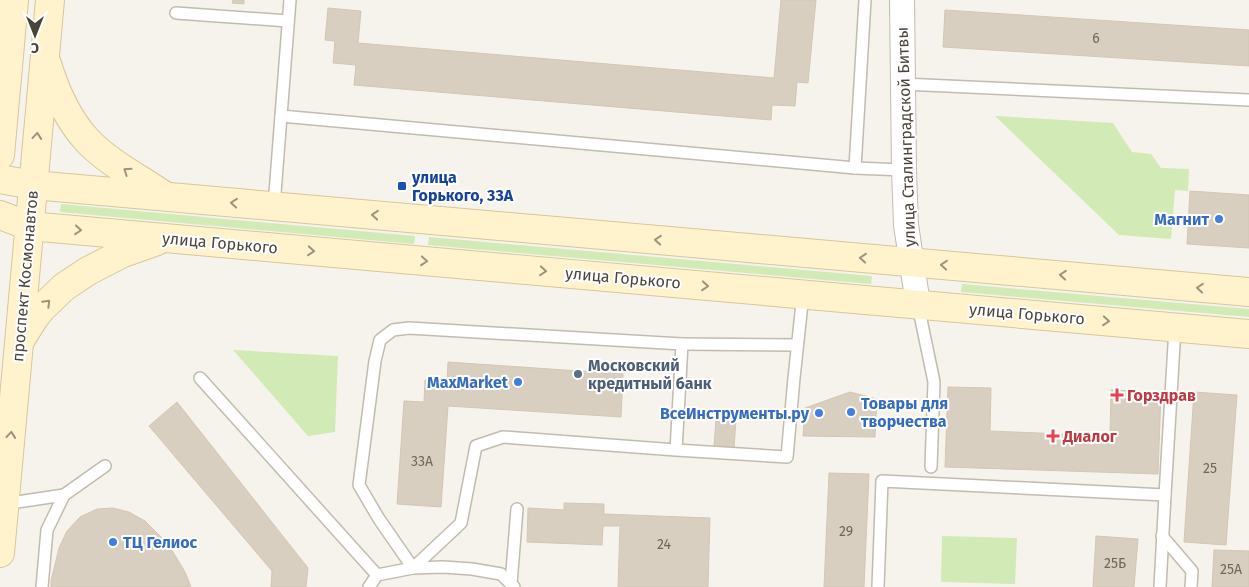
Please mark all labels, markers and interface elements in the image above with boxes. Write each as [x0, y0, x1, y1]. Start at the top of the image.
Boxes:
north arrow [10, 10, 60, 60]
street label: улица Сталинградской Битвы [893, 27, 919, 247]
house number: 6 [1092, 30, 1100, 47]
text: С [31, 39, 39, 56]
one-way arrow [31, 132, 42, 140]
one-way arrow [123, 168, 132, 177]
place label: улица Горького, 33А [411, 168, 514, 205]
marker: улица Горького, 33А [396, 180, 408, 192]
street label: проспект Космонавтов [8, 189, 42, 363]
one-way arrow [230, 197, 238, 208]
one-way arrow [370, 210, 378, 221]
place label: Магнит [1154, 210, 1209, 229]
marker: Магнит [1213, 213, 1225, 225]
one-way arrow [74, 225, 82, 236]
street label: улица Горького [162, 228, 278, 258]
one-way arrow [654, 235, 662, 246]
one-way arrow [307, 245, 315, 256]
one-way arrow [859, 253, 867, 264]
one-way arrow [420, 255, 428, 266]
one-way arrow [940, 260, 948, 271]
street label: улица Горького [565, 263, 681, 293]
one-way arrow [539, 266, 547, 277]
one-way arrow [1059, 270, 1067, 281]
one-way arrow [701, 280, 709, 291]
one-way arrow [1196, 282, 1204, 293]
street label: улица Горького [969, 299, 1085, 329]
one-way arrow [41, 300, 50, 309]
one-way arrow [1102, 316, 1110, 327]
place label: Московский кредитный банк [588, 356, 712, 393]
marker: Московский кредитный банк [572, 368, 584, 380]
place label: MaxMarket [427, 373, 509, 392]
marker: MaxMarket [512, 376, 524, 388]
place label: Горздрав [1127, 386, 1196, 405]
marker: Горздрав [1111, 389, 1123, 401]
place label: Товары для творчества [861, 394, 948, 431]
place label: ВсеИнструменты.ру [660, 404, 810, 423]
marker: Товары для творчества [845, 406, 857, 418]
marker: ВсеИнструменты.ру [813, 407, 825, 419]
place label: Диалог [1062, 427, 1118, 446]
one-way arrow [5, 430, 16, 438]
marker: Диалог [1047, 430, 1059, 442]
house number: 33А [411, 453, 433, 470]
house number: 25 [1203, 460, 1217, 477]
house number: 29 [839, 523, 853, 540]
place label: ТЦ Гелиос [123, 533, 198, 552]
marker: ТЦ Гелиос [107, 536, 119, 548]
house number: 24 [657, 536, 672, 553]
house number: 25Б [1104, 555, 1126, 572]
house number: 25А [1220, 561, 1242, 578]

